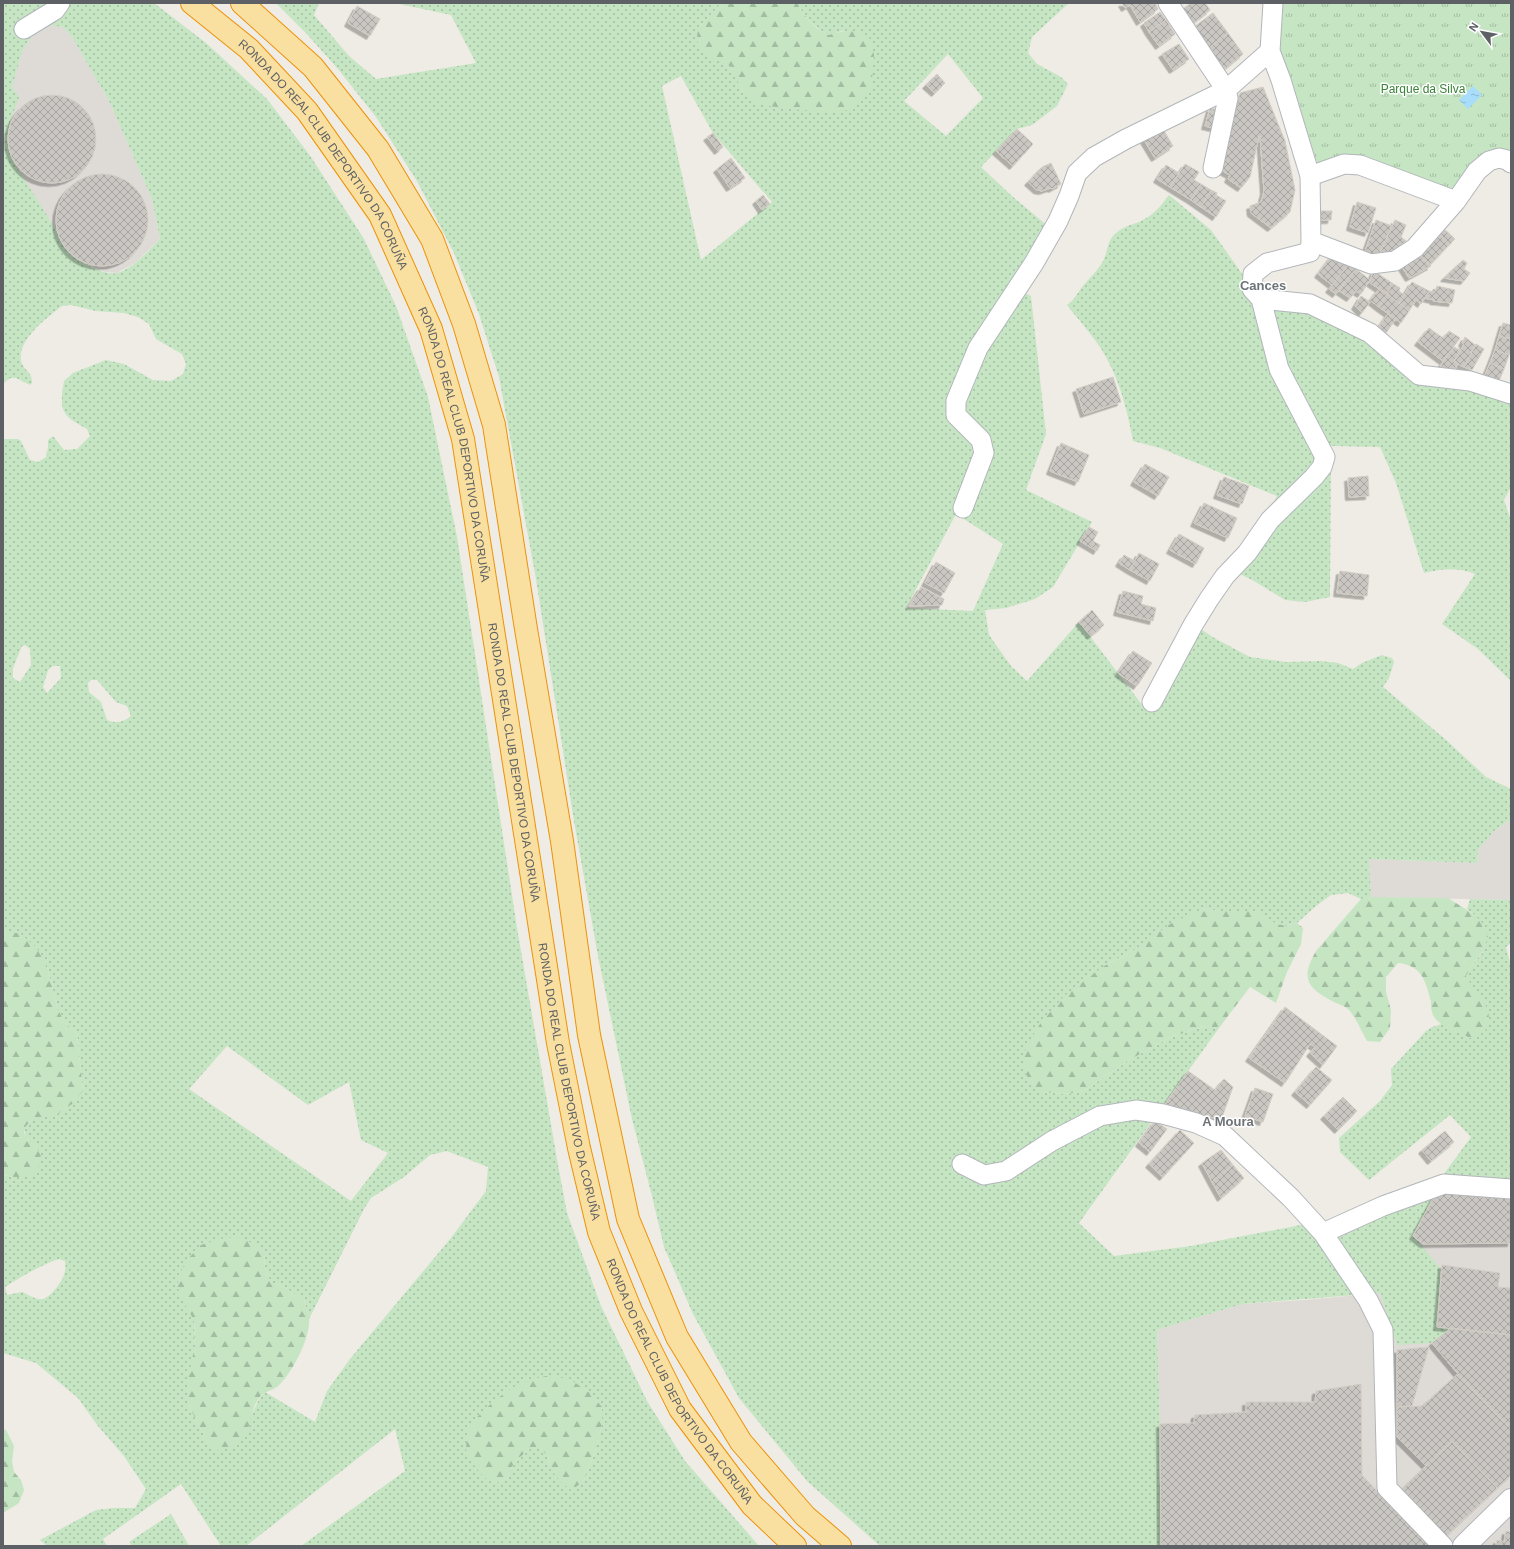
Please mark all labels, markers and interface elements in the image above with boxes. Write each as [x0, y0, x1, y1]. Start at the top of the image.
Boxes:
north arrow [1462, 12, 1502, 52]
text: N [1466, 20, 1481, 33]
street label: RONDA DO REAL CLUB DEPORTIVO DA CORUÑA [236, 36, 410, 272]
park label: Parque da Silva [1381, 82, 1466, 96]
district label: Cances [1240, 278, 1286, 293]
street label: RONDA DO REAL CLUB DEPORTIVO DA CORUÑA [415, 305, 492, 583]
street label: RONDA DO REAL CLUB DEPORTIVO DA CORUÑA [485, 622, 543, 903]
street label: RONDA DO REAL CLUB DEPORTIVO DA CORUÑA [535, 942, 603, 1222]
district label: A Moura [1202, 1114, 1255, 1129]
street label: RONDA DO REAL CLUB DEPORTIVO DA CORUÑA [604, 1257, 756, 1507]

